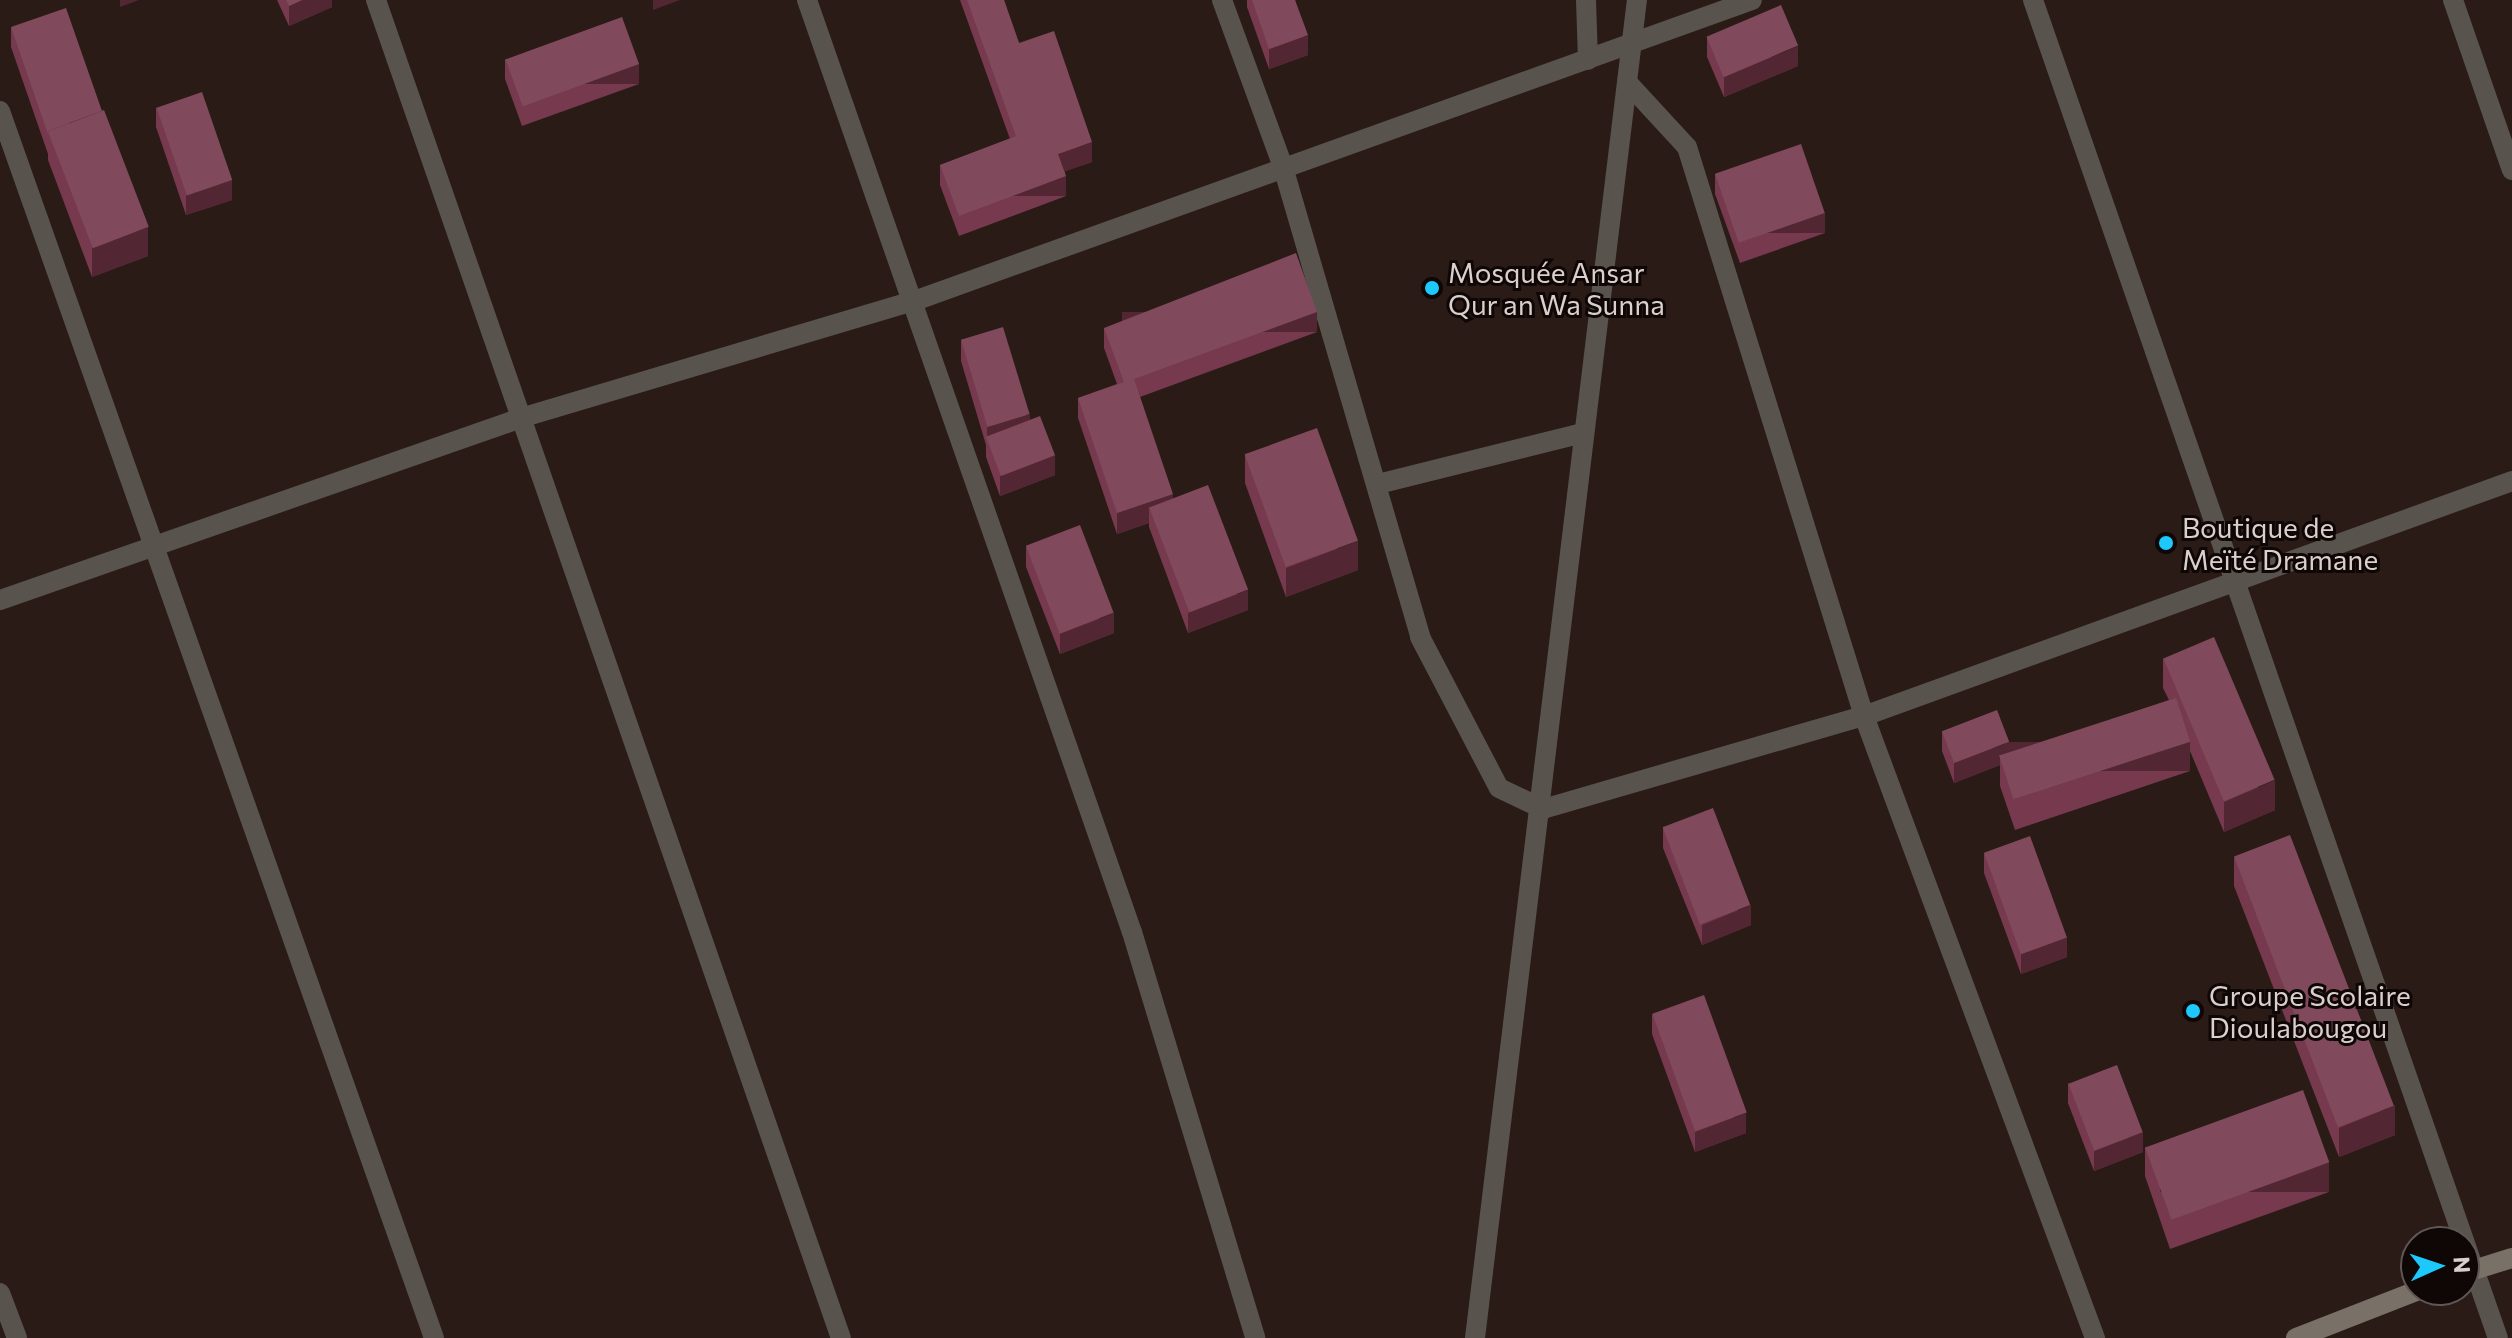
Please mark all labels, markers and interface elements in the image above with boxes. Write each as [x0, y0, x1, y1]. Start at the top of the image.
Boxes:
place label: Mosquée Ansar Qur an Wa Sunna [1448, 255, 1665, 321]
marker: Mosquée Ansar Qur an Wa Sunna [1423, 279, 1441, 297]
place label: Boutique de Meïté Dramane [2182, 510, 2378, 576]
marker: Boutique de Meïté Dramane [2157, 534, 2175, 552]
place label: Groupe Scolaire Dioulabougou [2209, 978, 2411, 1044]
marker: Groupe Scolaire Dioulabougou [2184, 1002, 2202, 1020]
north arrow [2400, 1226, 2480, 1306]
text: N [2449, 1256, 2476, 1274]

